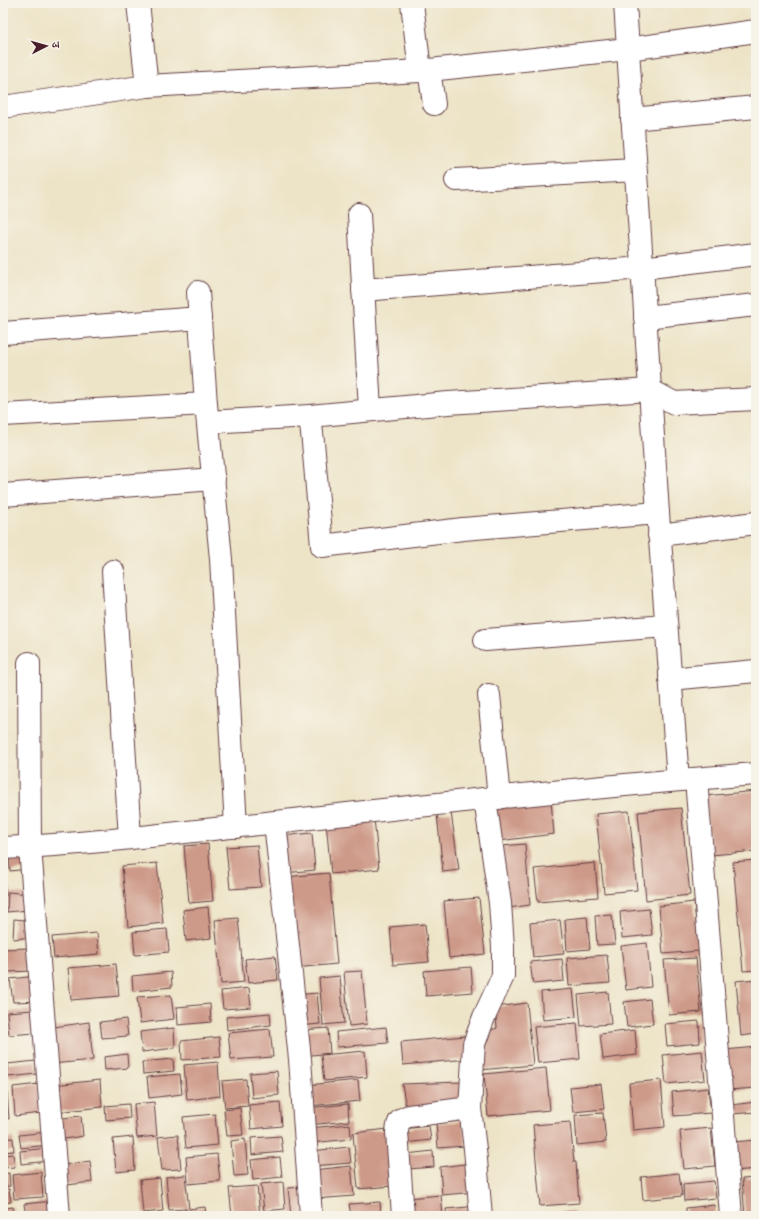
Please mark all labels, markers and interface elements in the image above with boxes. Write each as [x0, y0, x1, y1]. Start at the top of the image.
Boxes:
north arrow [26, 26, 66, 66]
text: उ [47, 40, 63, 50]

